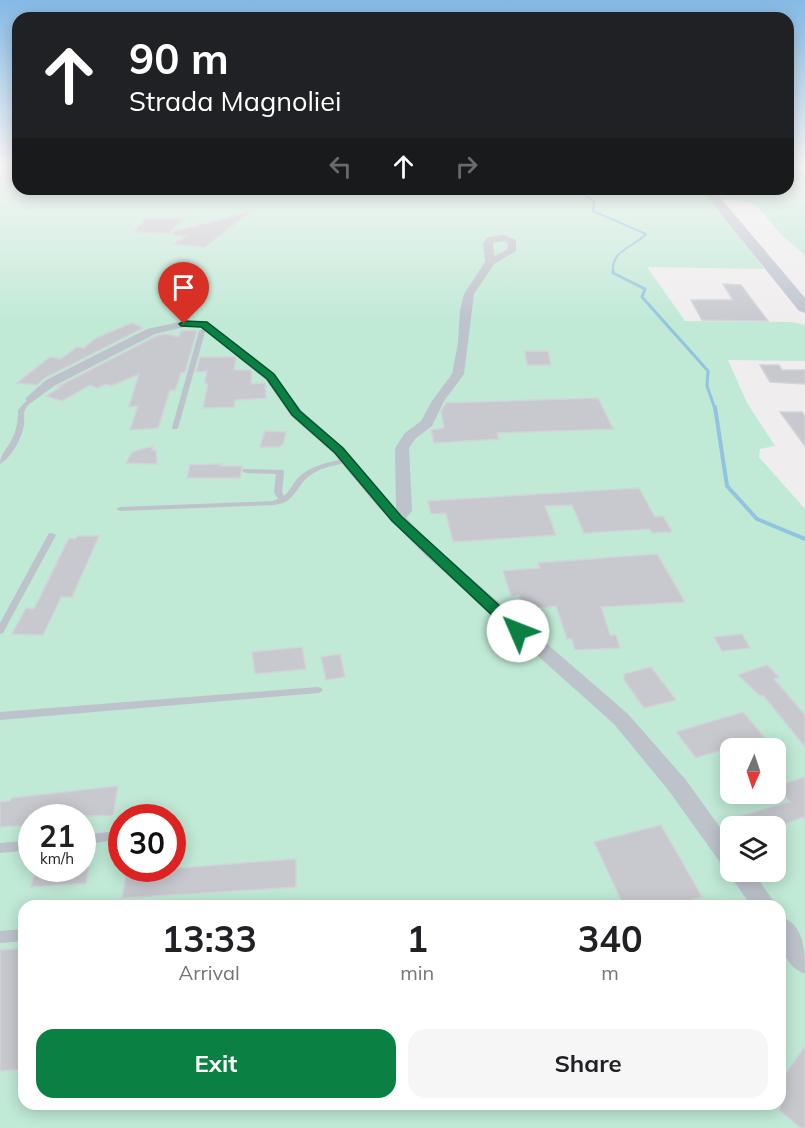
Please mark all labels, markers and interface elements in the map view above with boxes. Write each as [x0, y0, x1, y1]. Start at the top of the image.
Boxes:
text: 90 m [129, 32, 229, 85]
icon: ahead [30, 36, 108, 114]
text: Strada Magnoliei [129, 84, 341, 118]
icon: left [324, 150, 357, 183]
icon: ahead [387, 150, 420, 183]
icon: right [450, 150, 483, 183]
pin [158, 262, 209, 324]
icon: arrive [167, 271, 200, 304]
position arrow [486, 599, 550, 663]
north arrow [720, 738, 786, 804]
map controls [720, 738, 786, 882]
speed limit sign: 30 [108, 804, 186, 882]
button: layers [720, 816, 786, 882]
text: 21 [39, 817, 75, 855]
text: km/h [40, 849, 74, 868]
text: 13:33 [161, 916, 257, 961]
text: 1 [406, 916, 428, 961]
text: 340 [578, 916, 643, 961]
text: Arrival [179, 960, 240, 985]
text: min [400, 960, 434, 985]
text: m [601, 960, 619, 985]
button: Exit [36, 1029, 396, 1098]
button: Share [408, 1029, 768, 1098]

